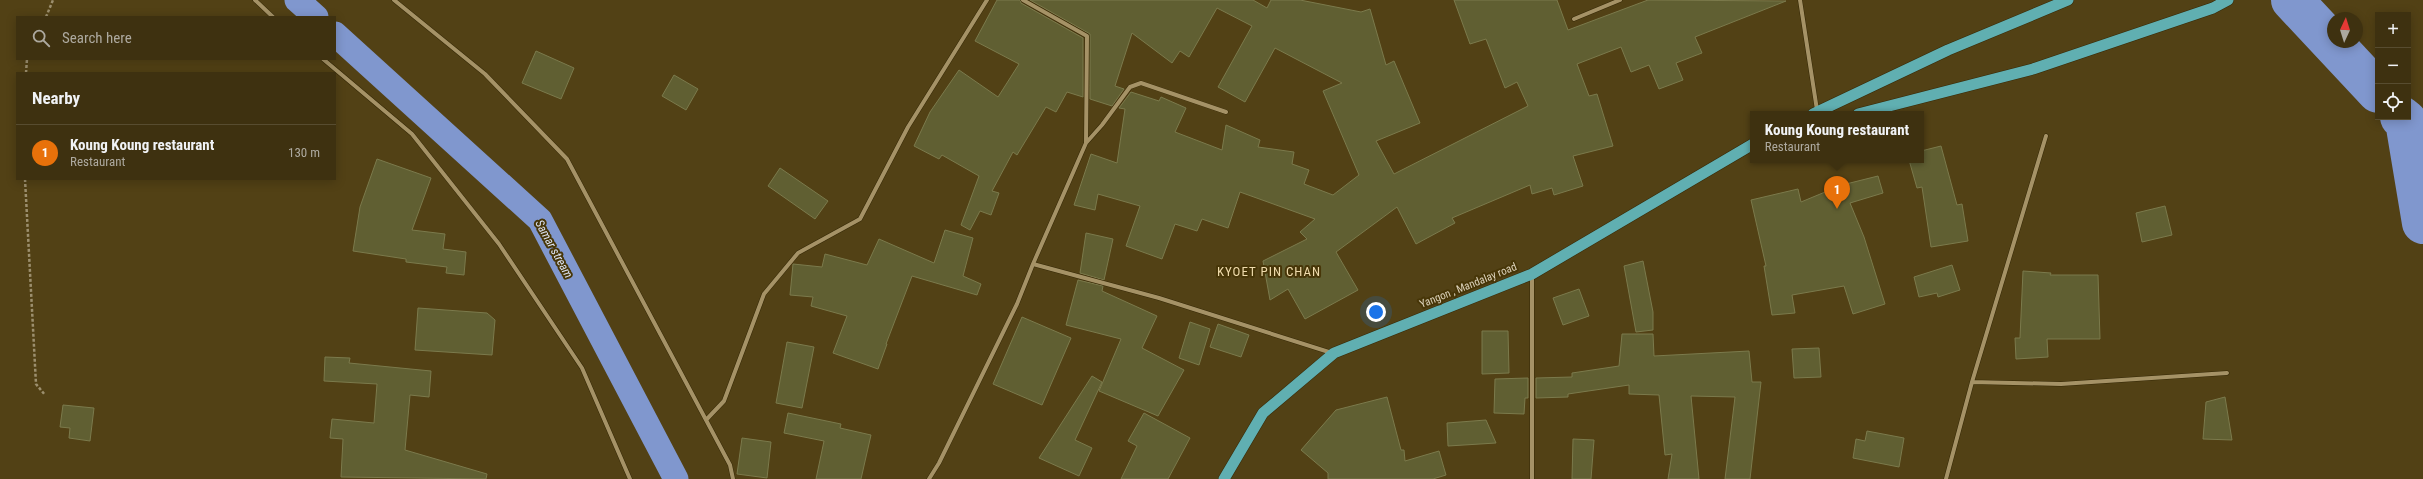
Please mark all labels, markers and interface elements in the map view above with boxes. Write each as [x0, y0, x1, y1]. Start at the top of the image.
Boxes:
north arrow [2327, 12, 2363, 48]
map controls [2375, 12, 2411, 120]
button: + [2375, 12, 2411, 48]
search box [16, 16, 336, 60]
icon: search [30, 27, 52, 49]
text: Search here [62, 29, 132, 47]
button: − [2375, 48, 2411, 84]
button: locate [2375, 84, 2411, 120]
text: Nearby [32, 88, 80, 108]
popup [1750, 111, 1924, 163]
text: Koung Koung restaurant [1765, 121, 1909, 139]
text: Koung Koung restaurant [70, 136, 214, 154]
text: Restaurant [1765, 139, 1820, 154]
text: 1 [42, 145, 48, 160]
text: 130 m [288, 145, 320, 160]
text: Restaurant [70, 154, 125, 169]
pin: 1 [1824, 176, 1850, 209]
water label: Samar stream [532, 218, 576, 281]
street label: Yangon , Mandalay road [1418, 260, 1519, 311]
district label: KYOET PIN CHAN [1217, 264, 1321, 279]
your location [1366, 302, 1386, 322]

